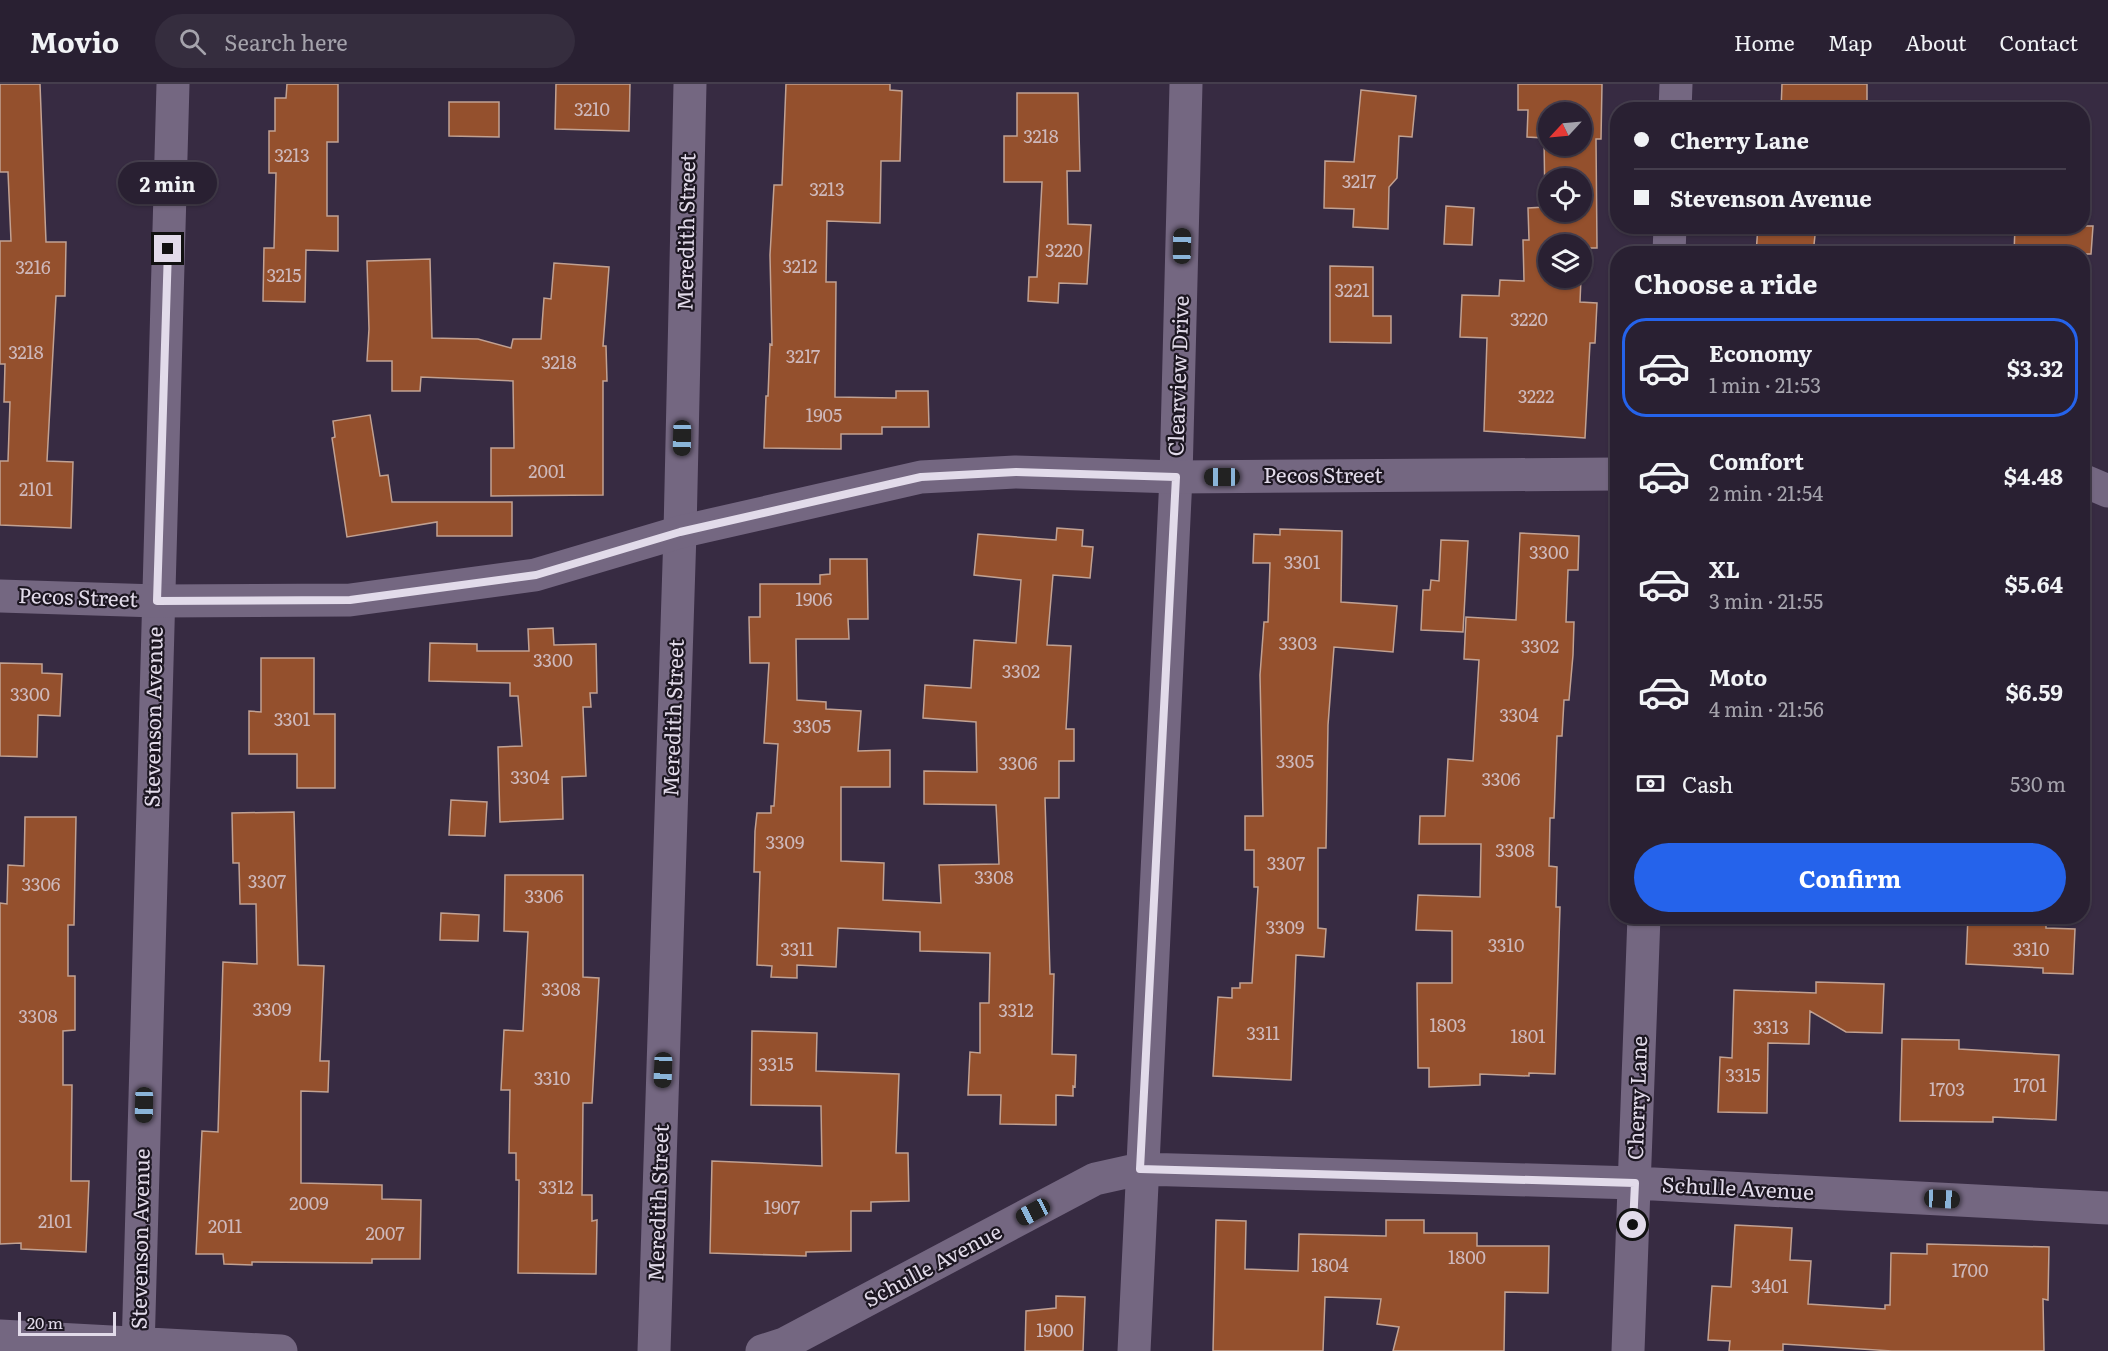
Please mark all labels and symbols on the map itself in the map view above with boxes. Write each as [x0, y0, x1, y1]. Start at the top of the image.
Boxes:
house number: 3210 [574, 95, 610, 122]
north arrow [1538, 102, 1592, 156]
house number: 3218 [1023, 122, 1059, 149]
house number: 3213 [274, 141, 310, 168]
street label: Meredith Street [668, 152, 701, 311]
callout: 2 min [118, 162, 218, 204]
house number: 3217 [1342, 167, 1376, 194]
house number: 3213 [809, 175, 845, 202]
car [1173, 228, 1191, 264]
route end [154, 235, 181, 262]
house number: 3220 [1045, 236, 1083, 263]
house number: 3212 [783, 252, 817, 279]
house number: 3216 [15, 253, 51, 280]
house number: 3215 [267, 261, 301, 288]
house number: 3221 [1335, 276, 1369, 303]
street label: Clearview Drive [1158, 295, 1195, 457]
house number: 3220 [1510, 305, 1548, 332]
house number: 3218 [8, 338, 44, 365]
house number: 3217 [786, 342, 820, 369]
house number: 3218 [541, 348, 577, 375]
house number: 3222 [1518, 382, 1554, 409]
house number: 1905 [806, 401, 842, 428]
car [673, 420, 691, 456]
house number: 2001 [528, 457, 566, 484]
street label: Pecos Street [1263, 458, 1383, 489]
car [1204, 468, 1240, 486]
house number: 2101 [19, 475, 53, 502]
house number: 3300 [1529, 538, 1569, 565]
house number: 3301 [1284, 548, 1320, 575]
street label: Pecos Street [18, 578, 139, 613]
house number: 1906 [796, 585, 833, 612]
street label: Stevenson Avenue [134, 626, 169, 808]
house number: 3303 [1279, 629, 1317, 656]
house number: 3302 [1521, 632, 1559, 659]
street label: Meredith Street [653, 638, 690, 797]
house number: 3300 [533, 646, 573, 673]
house number: 3302 [1002, 657, 1040, 684]
house number: 3300 [10, 680, 50, 707]
house number: 3304 [1499, 701, 1539, 728]
house number: 3301 [274, 705, 310, 732]
house number: 3305 [793, 712, 831, 739]
house number: 3305 [1276, 747, 1314, 774]
house number: 3306 [998, 749, 1038, 776]
house number: 3304 [510, 763, 550, 790]
house number: 3306 [1481, 765, 1521, 792]
house number: 3309 [766, 828, 804, 855]
house number: 3308 [1495, 836, 1535, 863]
house number: 3307 [1267, 849, 1305, 876]
house number: 3308 [974, 863, 1014, 890]
house number: 3307 [248, 867, 286, 894]
house number: 3306 [21, 870, 61, 897]
house number: 3306 [524, 882, 564, 909]
house number: 3309 [1266, 913, 1304, 940]
house number: 3310 [1488, 931, 1524, 958]
house number: 3311 [780, 935, 814, 962]
house number: 3310 [2013, 935, 2049, 962]
house number: 3308 [541, 975, 581, 1002]
house number: 3309 [253, 995, 291, 1022]
house number: 3312 [998, 996, 1034, 1023]
house number: 3308 [18, 1002, 58, 1029]
house number: 1803 [1429, 1011, 1467, 1038]
house number: 3313 [1753, 1013, 1789, 1040]
house number: 3311 [1246, 1019, 1280, 1046]
house number: 1801 [1511, 1022, 1545, 1049]
street label: Cherry Lane [1618, 1035, 1653, 1161]
house number: 3315 [758, 1050, 794, 1077]
car [653, 1052, 673, 1088]
house number: 3315 [1725, 1061, 1761, 1088]
house number: 3310 [534, 1064, 570, 1091]
house number: 1701 [2013, 1071, 2047, 1098]
house number: 1703 [1929, 1075, 1965, 1102]
car [135, 1087, 153, 1123]
street label: Meredith Street [638, 1123, 675, 1282]
street label: Stevenson Avenue [121, 1148, 156, 1330]
street label: Schulle Avenue [1661, 1167, 1815, 1206]
house number: 3312 [538, 1173, 574, 1200]
house number: 2009 [289, 1189, 329, 1216]
car [1924, 1189, 1960, 1209]
house number: 1907 [764, 1193, 800, 1220]
car [1013, 1196, 1053, 1228]
house number: 2101 [38, 1207, 72, 1234]
route start [1619, 1211, 1646, 1238]
house number: 2011 [208, 1212, 242, 1239]
street label: Schulle Avenue [857, 1214, 1006, 1313]
house number: 2007 [365, 1219, 405, 1246]
house number: 1800 [1448, 1243, 1486, 1270]
house number: 1804 [1311, 1251, 1349, 1278]
house number: 1700 [1952, 1256, 1988, 1283]
house number: 3401 [1751, 1272, 1789, 1299]
scale bar [18, 1309, 116, 1336]
house number: 1900 [1036, 1316, 1074, 1343]

